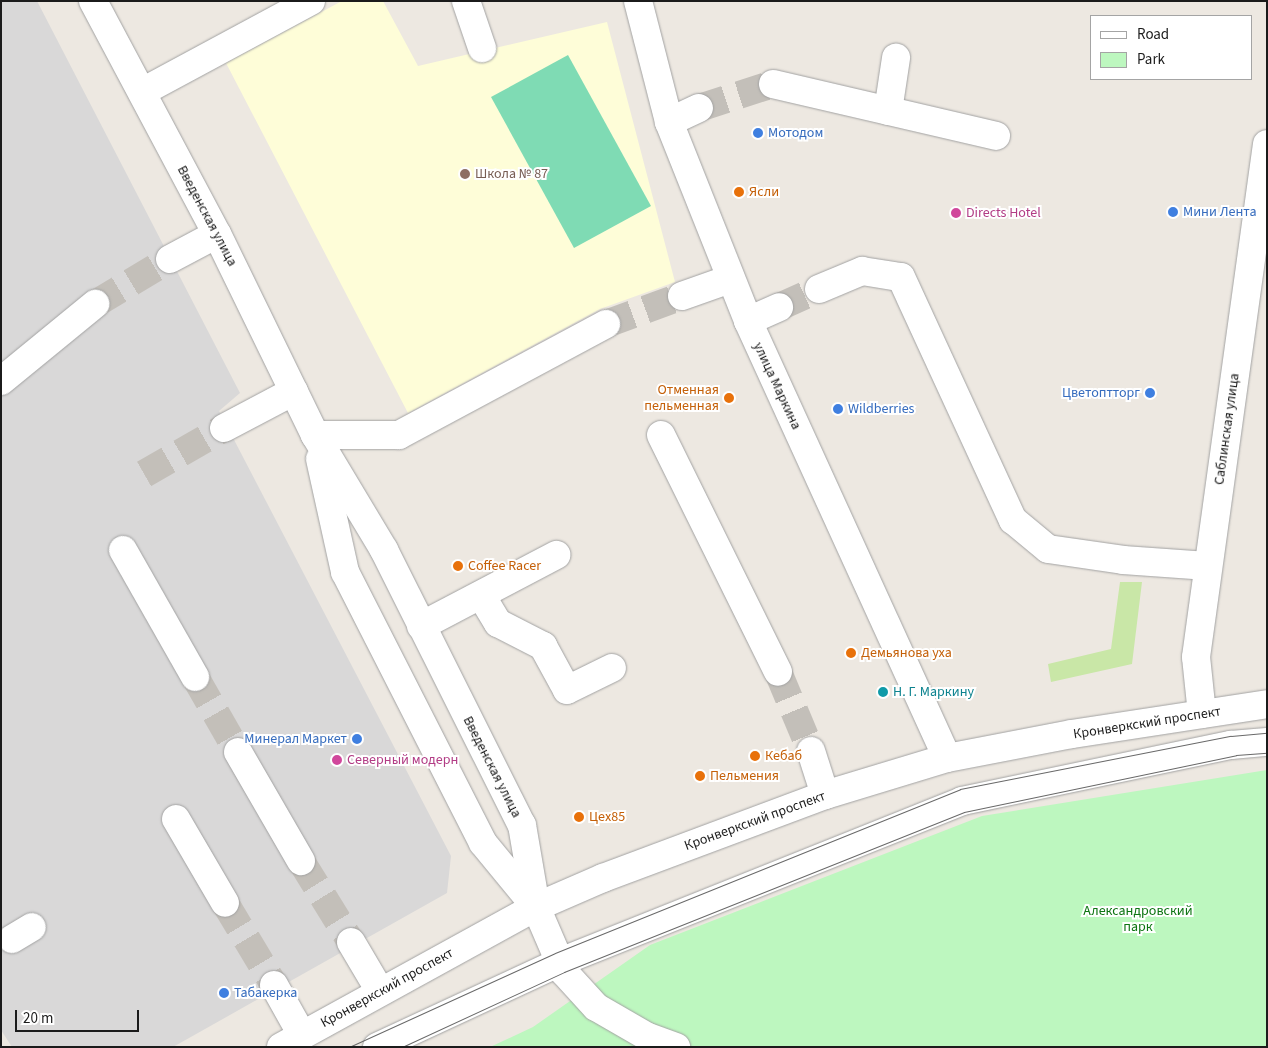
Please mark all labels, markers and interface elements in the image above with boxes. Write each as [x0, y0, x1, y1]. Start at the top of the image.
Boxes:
legend [1090, 15, 1253, 80]
text: Road [1137, 24, 1169, 45]
text: Park [1137, 49, 1165, 70]
place label: Мотодом [768, 125, 823, 141]
marker: Мотодом [752, 127, 764, 139]
street label: Введенская улица [173, 163, 241, 269]
place label: Школа № 87 [475, 166, 548, 182]
marker: Школа № 87 [459, 168, 471, 180]
place label: Ясли [749, 184, 779, 200]
marker: Ясли [733, 186, 745, 198]
place label: Мини Лента [1183, 204, 1256, 220]
place label: Directs Hotel [966, 205, 1041, 221]
marker: Мини Лента [1167, 206, 1179, 218]
marker: Directs Hotel [950, 207, 962, 219]
street label: улица Маркина [749, 340, 805, 432]
street label: Саблинская улица [1211, 372, 1243, 486]
place label: Отменная пельменная [644, 382, 719, 414]
place label: Цветоптторг [1062, 385, 1140, 401]
marker: Цветоптторг [1144, 387, 1156, 399]
marker: Отменная пельменная [723, 392, 735, 404]
place label: Wildberries [848, 401, 914, 417]
marker: Wildberries [832, 403, 844, 415]
place label: Coffee Racer [468, 558, 541, 574]
marker: Coffee Racer [452, 560, 464, 572]
place label: Демьянова уха [861, 645, 952, 661]
marker: Демьянова уха [845, 647, 857, 659]
place label: Н. Г. Маркину [893, 684, 974, 700]
marker: Н. Г. Маркину [877, 686, 889, 698]
street label: Кронверкский проспект [1072, 703, 1222, 743]
street label: Введенская улица [459, 714, 525, 820]
place label: Минерал Маркет [244, 731, 347, 747]
marker: Минерал Маркет [351, 733, 363, 745]
place label: Кебаб [765, 748, 802, 764]
marker: Кебаб [749, 750, 761, 762]
place label: Северный модерн [347, 752, 458, 768]
marker: Северный модерн [331, 754, 343, 766]
place label: Пельмения [710, 768, 779, 784]
marker: Пельмения [694, 770, 706, 782]
street label: Кронверкский проспект [682, 788, 828, 854]
place label: Цех85 [589, 809, 625, 825]
marker: Цех85 [573, 811, 585, 823]
park label: Александровский парк [1083, 903, 1193, 936]
street label: Кронверкский проспект [318, 945, 456, 1031]
place label: Табакерка [234, 985, 297, 1001]
marker: Табакерка [218, 987, 230, 999]
scale bar [18, 1000, 141, 1032]
text: 20 m [23, 1008, 53, 1029]

